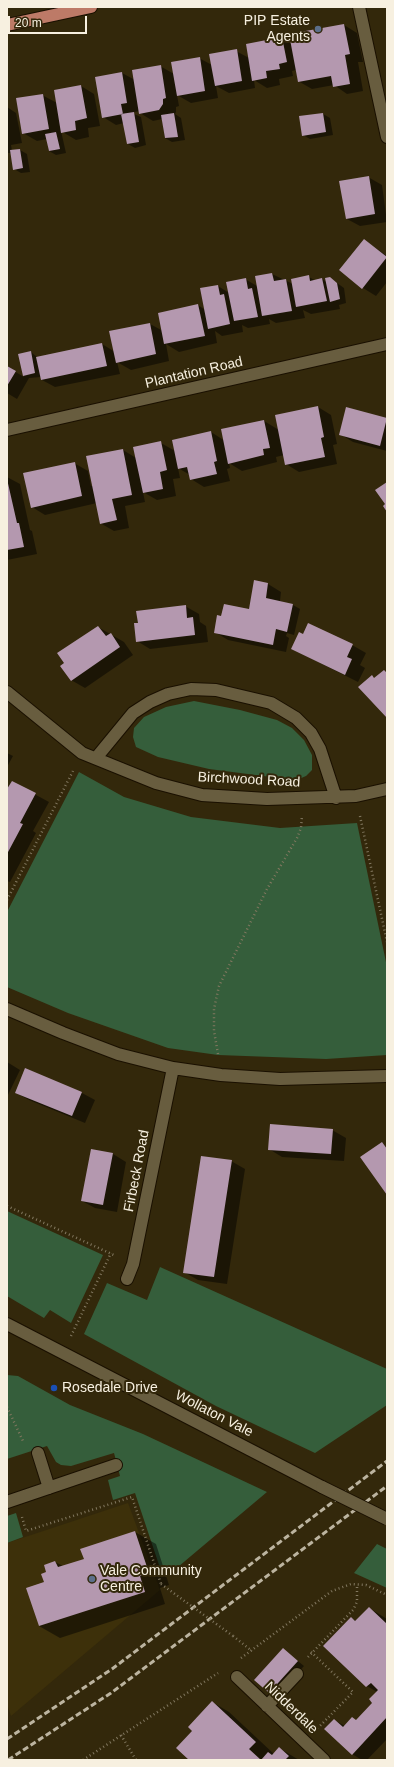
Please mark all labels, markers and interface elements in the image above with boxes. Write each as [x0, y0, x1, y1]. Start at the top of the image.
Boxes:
scale bar [10, 8, 89, 34]
place label: PIP Estate Agents [244, 13, 310, 46]
text: 20 m [15, 16, 42, 30]
marker: PIP Estate Agents [313, 24, 323, 34]
street label: Plantation Road [144, 354, 244, 392]
street label: Birchwood Road [197, 769, 301, 791]
street label: Firbeck Road [121, 1129, 153, 1213]
place label: Rosedale Drive [62, 1380, 158, 1396]
marker: Rosedale Drive [49, 1383, 59, 1393]
street label: Wollaton Vale [172, 1387, 256, 1441]
place label: Vale Community Centre [100, 1563, 202, 1596]
marker: Vale Community Centre [87, 1574, 97, 1584]
street label: Nidderdale [261, 1678, 321, 1738]

